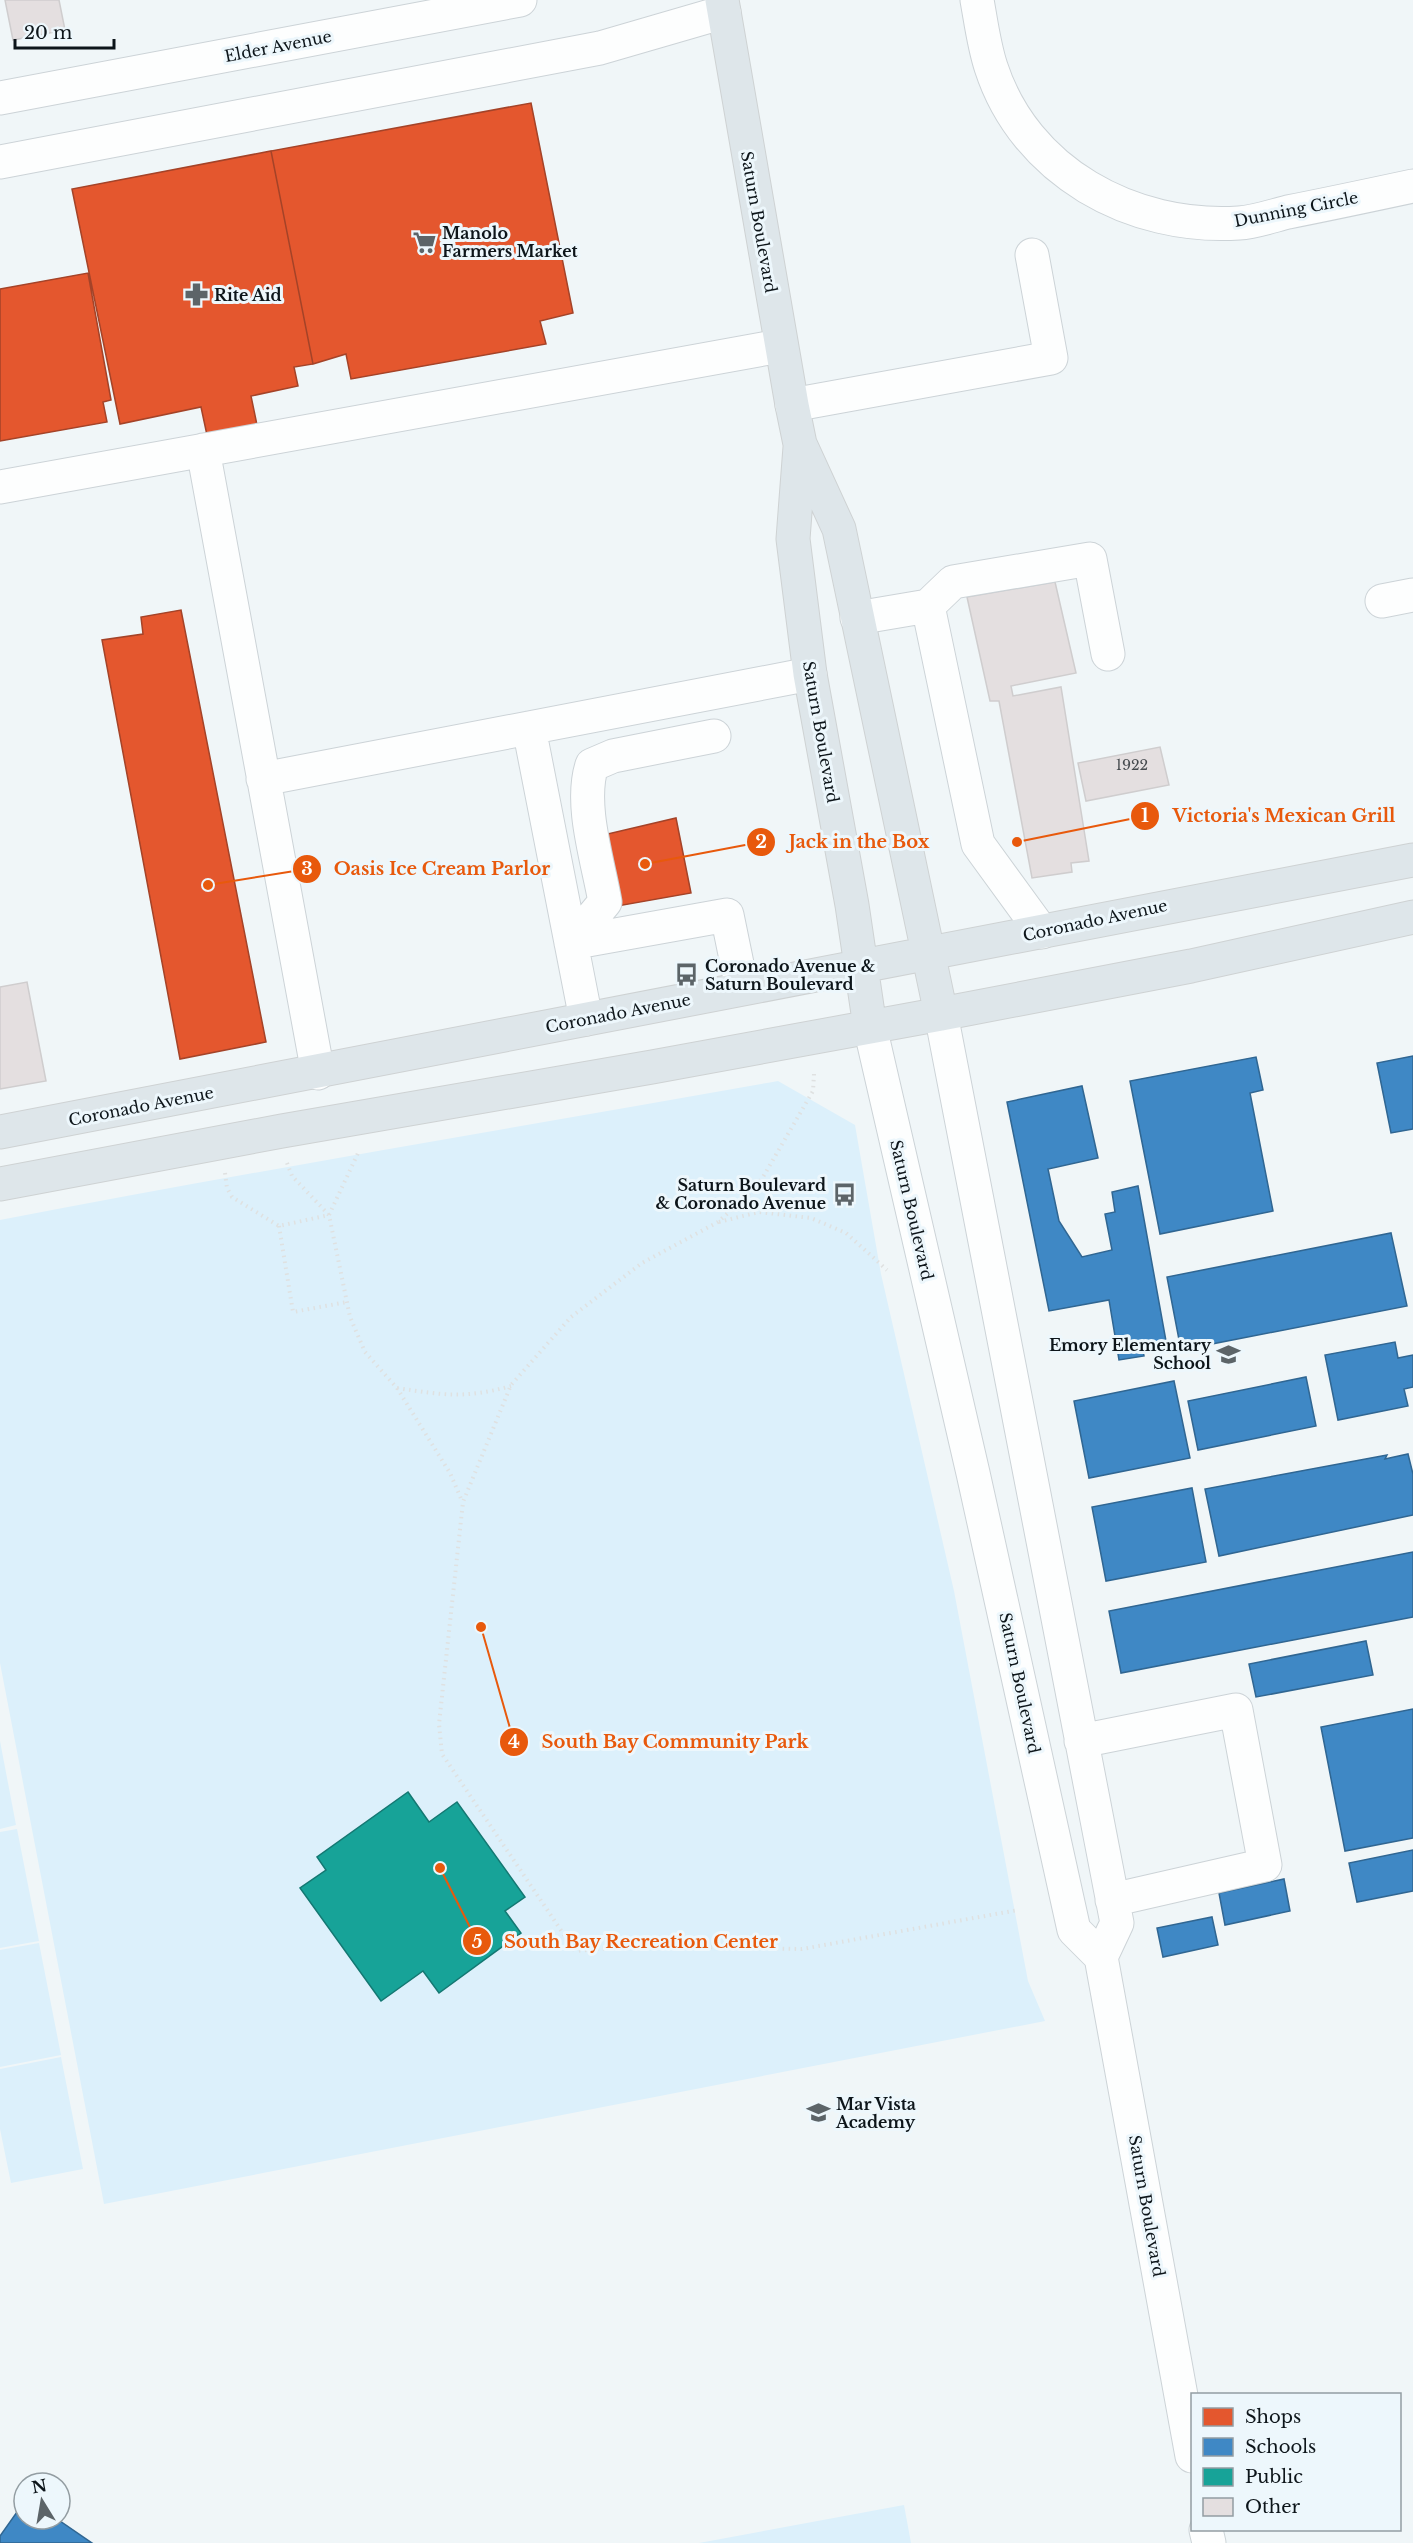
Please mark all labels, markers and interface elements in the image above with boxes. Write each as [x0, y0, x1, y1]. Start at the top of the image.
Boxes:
scale bar [15, 12, 114, 50]
text: 20 m [24, 22, 72, 44]
street label: Elder Avenue [223, 26, 333, 66]
street label: Saturn Boulevard [737, 150, 781, 295]
street label: Dunning Circle [1232, 187, 1360, 231]
place label: Manolo Farmers Market [442, 223, 579, 261]
supermarket icon: Manolo Farmers Market [411, 229, 437, 255]
pharmacy icon: Rite Aid [183, 282, 209, 308]
place label: Rite Aid [214, 285, 282, 305]
street label: Saturn Boulevard [799, 660, 843, 805]
house number: 1922 [1116, 756, 1148, 774]
callout: Victoria's Mexican Grill [1130, 798, 1407, 834]
text: 1 [1141, 805, 1149, 827]
text: Victoria's Mexican Grill [1172, 805, 1396, 827]
callout: Jack in the Box [746, 824, 941, 860]
text: 2 [755, 831, 767, 853]
text: Jack in the Box [785, 831, 930, 853]
callout: Oasis Ice Cream Parlor [292, 851, 562, 887]
text: 3 [301, 858, 313, 880]
text: Oasis Ice Cream Parlor [334, 858, 550, 880]
street label: Coronado Avenue [1021, 895, 1169, 945]
place label: Coronado Avenue & Saturn Boulevard [705, 956, 875, 994]
bus stop icon: Coronado Avenue & Saturn Boulevard [674, 962, 700, 988]
street label: Coronado Avenue [544, 989, 692, 1037]
street label: Coronado Avenue [67, 1082, 215, 1130]
street label: Saturn Boulevard [886, 1138, 938, 1282]
place label: Saturn Boulevard & Coronado Avenue [656, 1175, 826, 1213]
bus stop icon: Saturn Boulevard & Coronado Avenue [831, 1181, 857, 1207]
place label: Emory Elementary School [1049, 1335, 1212, 1373]
school or university icon: Emory Elementary School [1216, 1341, 1242, 1367]
street label: Saturn Boulevard [995, 1611, 1045, 1755]
callout: South Bay Community Park [499, 1724, 821, 1760]
text: 4 [508, 1731, 520, 1753]
text: South Bay Community Park [542, 1731, 809, 1753]
callout: South Bay Recreation Center [462, 1923, 791, 1959]
text: 5 [472, 1931, 482, 1953]
text: South Bay Recreation Center [504, 1931, 778, 1953]
place label: Mar Vista Academy [835, 2094, 916, 2132]
school or university icon: Mar Vista Academy [805, 2100, 831, 2126]
street label: Saturn Boulevard [1125, 2134, 1169, 2279]
legend [1191, 2393, 1401, 2531]
text: Shops [1245, 2406, 1301, 2428]
text: Schools [1245, 2436, 1316, 2458]
text: Public [1245, 2466, 1303, 2488]
north arrow [12, 2471, 72, 2531]
text: N [30, 2475, 48, 2498]
text: Other [1245, 2496, 1301, 2518]

